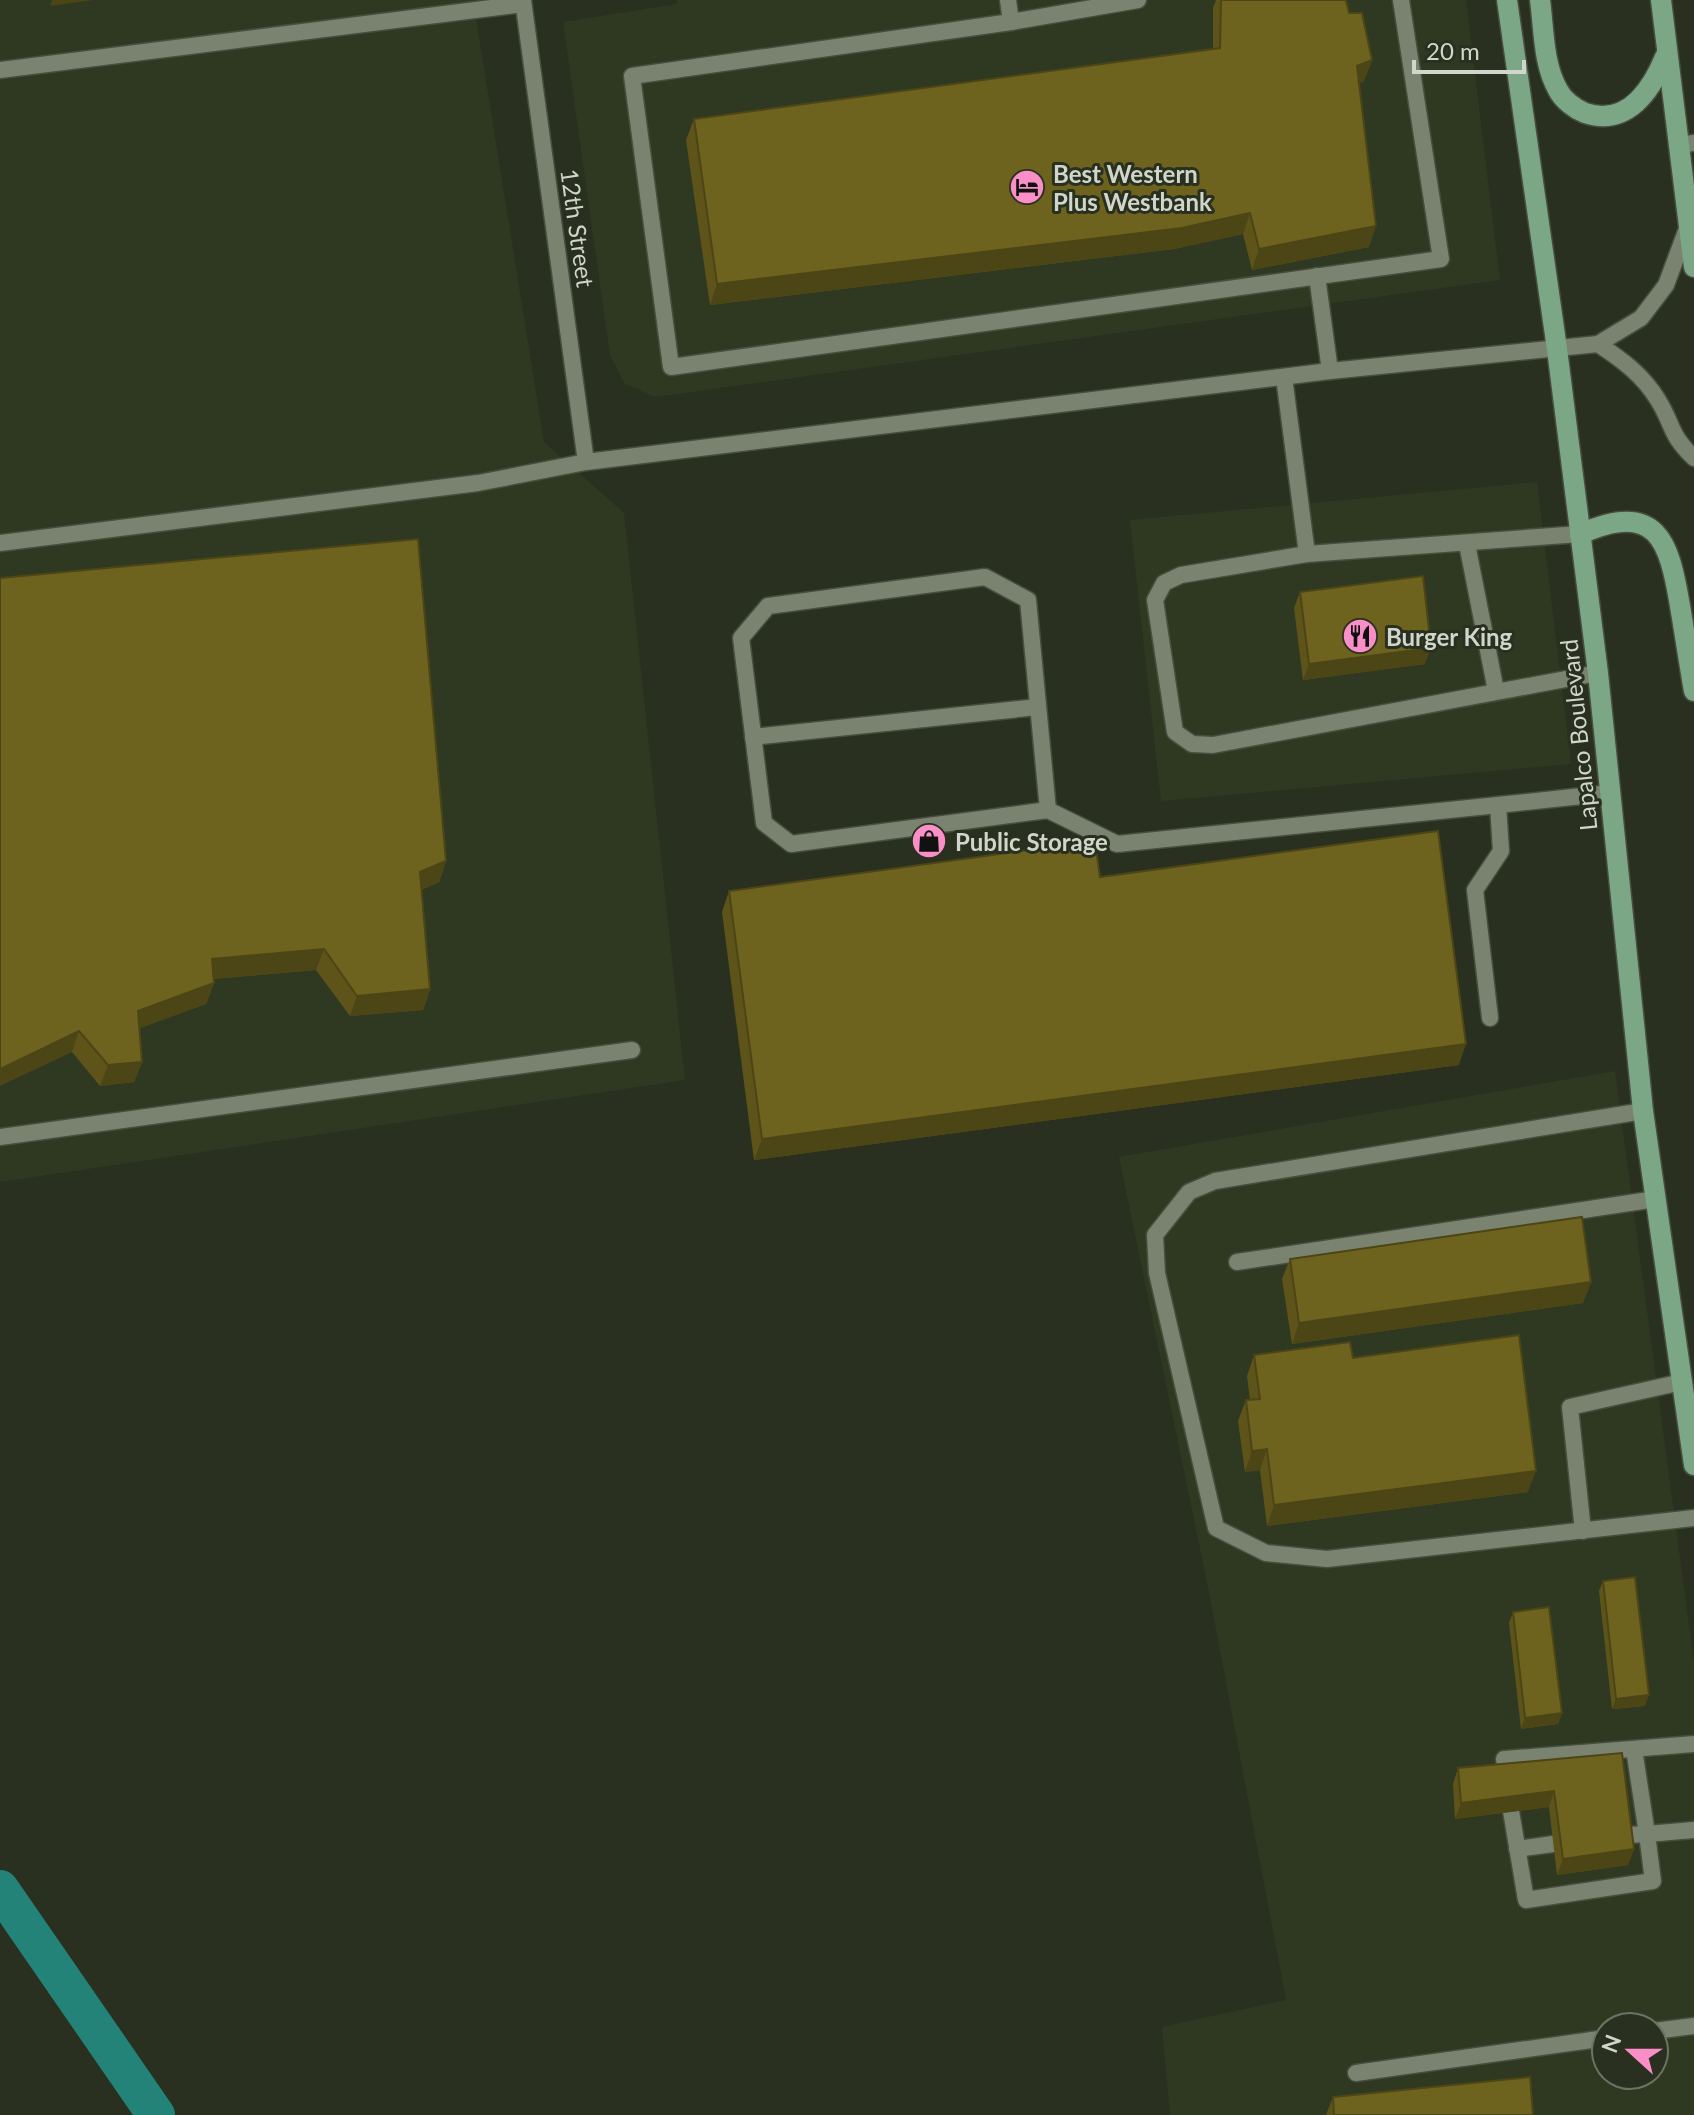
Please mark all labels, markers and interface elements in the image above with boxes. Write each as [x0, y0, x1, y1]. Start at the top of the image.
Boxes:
scale bar [1414, 24, 1524, 74]
text: 20 m [1426, 36, 1480, 65]
place label: Best Western Plus Westbank [1053, 159, 1212, 216]
street label: 12th Street [555, 167, 601, 289]
hotel icon: Best Western Plus Westbank [1008, 168, 1046, 206]
restaurant icon: Burger King [1341, 617, 1379, 655]
place label: Burger King [1386, 622, 1513, 651]
street label: Lapalco Boulevard [1554, 638, 1602, 832]
shop icon: Public Storage [910, 822, 948, 860]
place label: Public Storage [955, 827, 1108, 856]
north arrow [1590, 2011, 1670, 2091]
text: N [1595, 2031, 1627, 2056]

